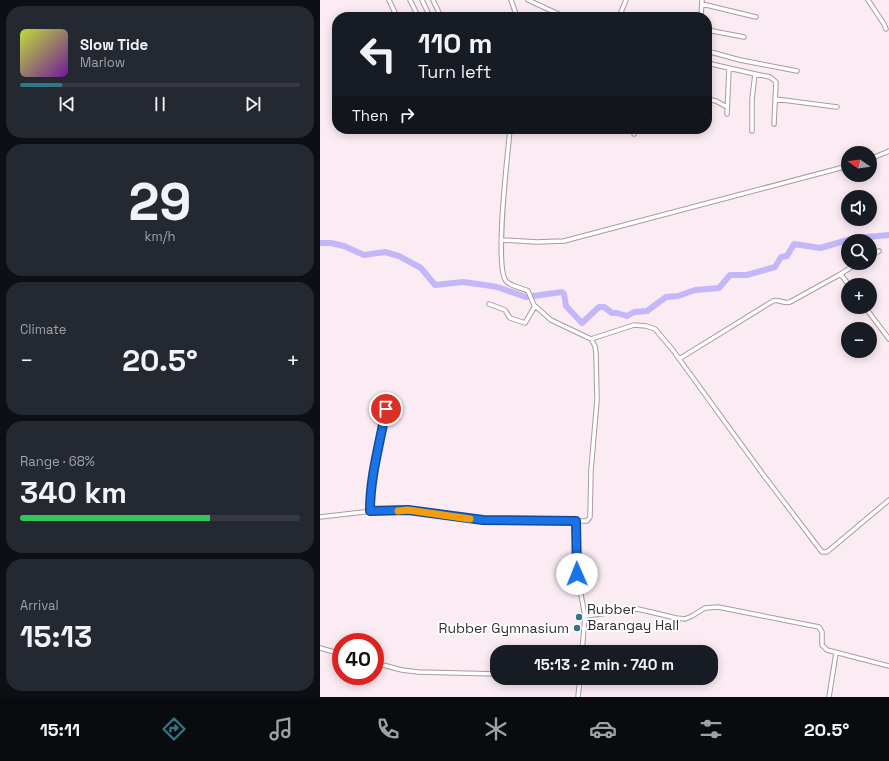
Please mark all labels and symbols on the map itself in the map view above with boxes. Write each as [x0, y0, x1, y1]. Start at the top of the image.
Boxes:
north arrow [841, 146, 877, 182]
pin [369, 392, 403, 426]
position arrow [556, 553, 598, 595]
place label: Rubber Barangay Hall [587, 600, 679, 634]
marker: Rubber Barangay Hall [574, 612, 584, 622]
place label: Rubber Gymnasium [439, 619, 569, 637]
marker: Rubber Gymnasium [572, 623, 582, 633]
speed limit sign: 40 [332, 633, 384, 685]

